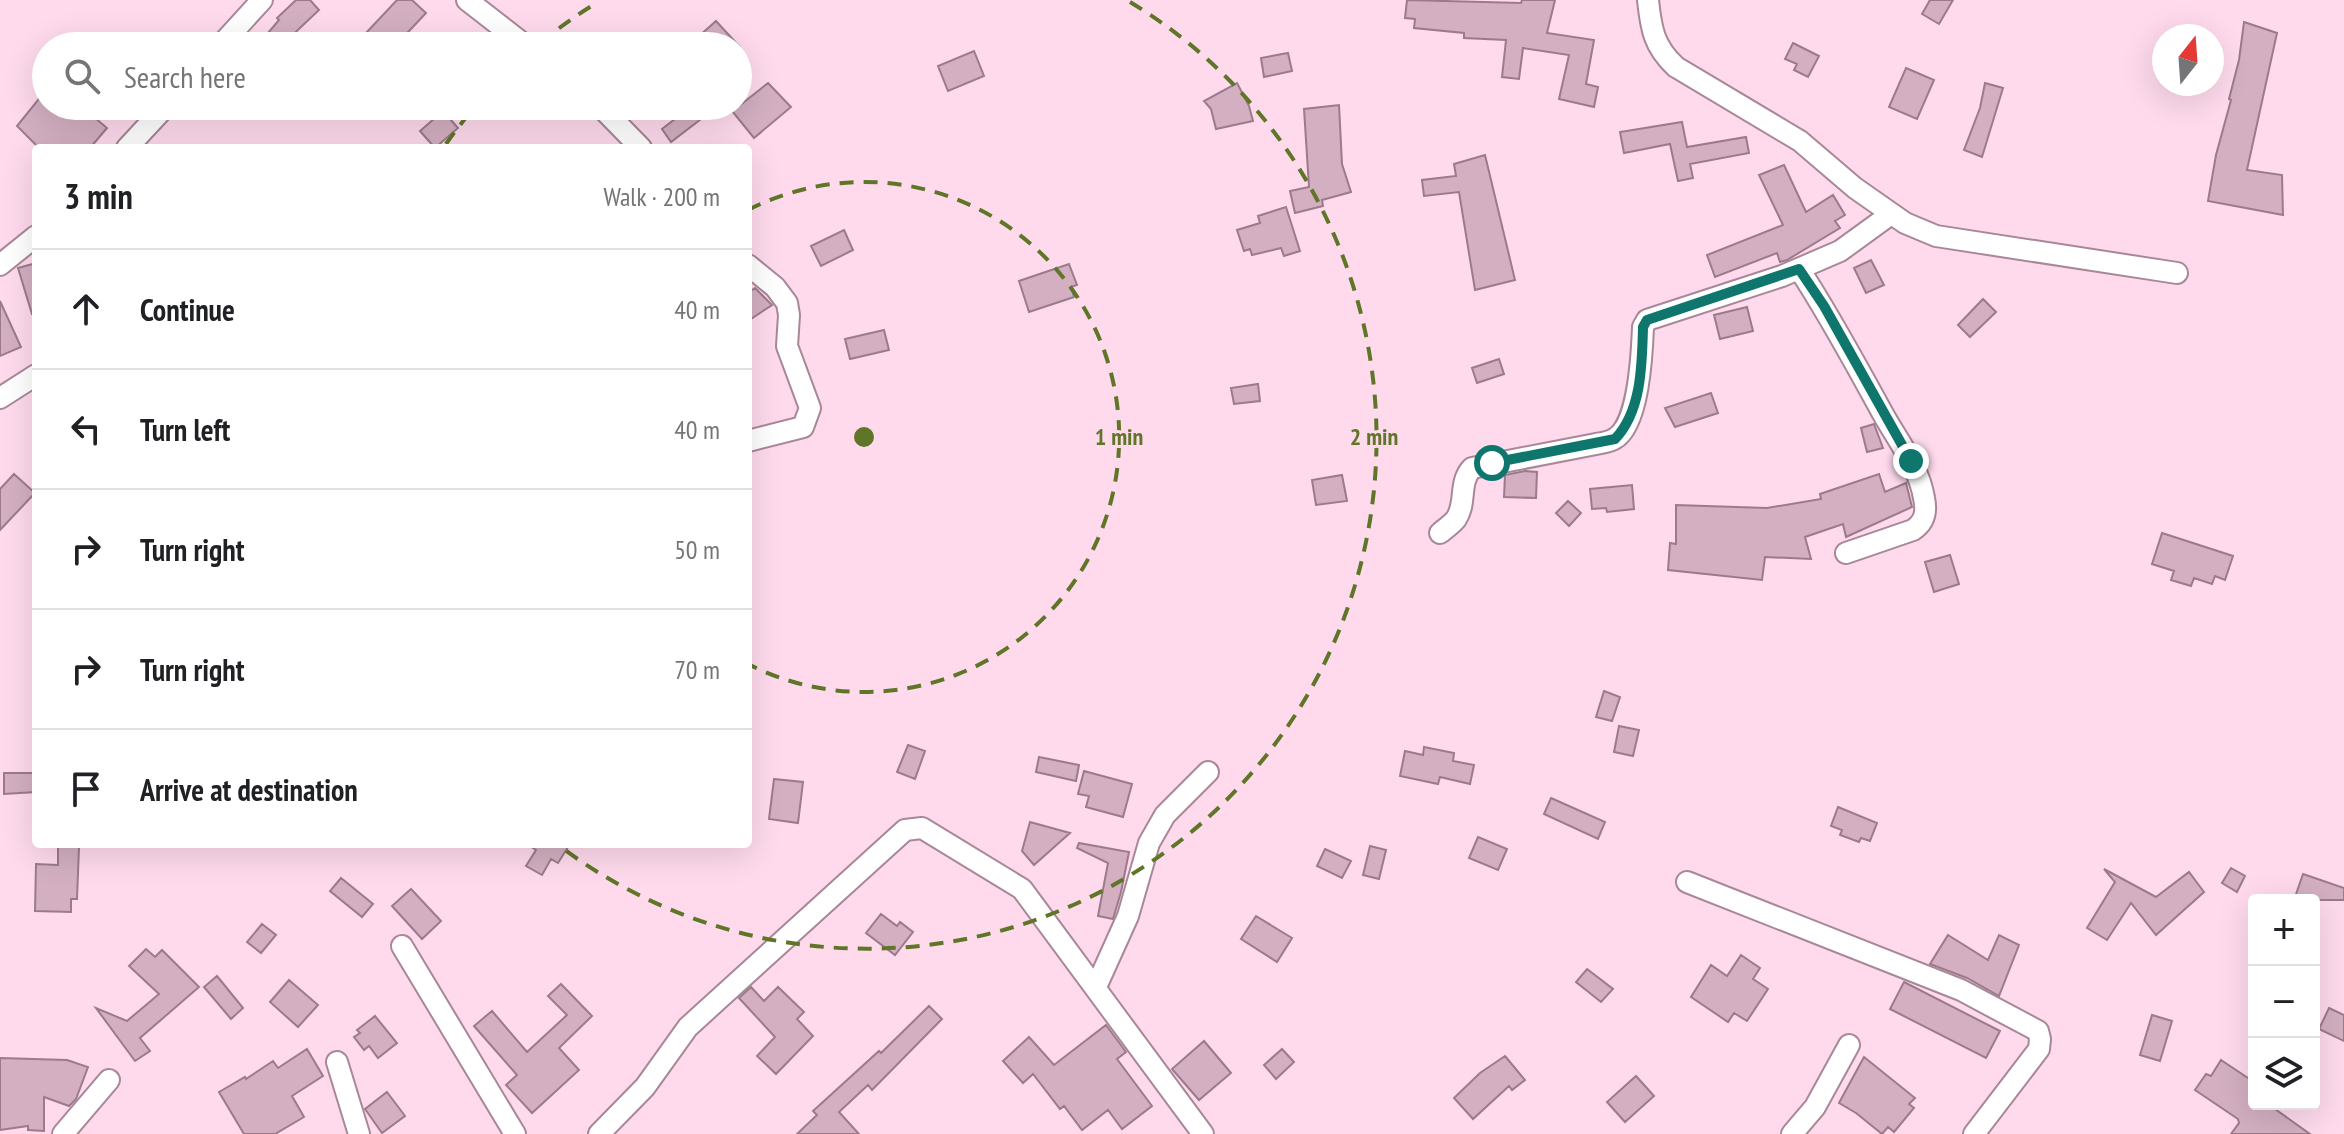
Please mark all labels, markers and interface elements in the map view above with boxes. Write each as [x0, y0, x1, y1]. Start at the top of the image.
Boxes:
north arrow [2152, 24, 2224, 96]
search box [32, 32, 752, 120]
icon: search [60, 54, 104, 98]
text: Search here [124, 57, 246, 96]
text: 3 min [64, 174, 133, 218]
text: Walk · 200 m [603, 180, 720, 213]
icon: ahead [64, 287, 108, 331]
text: Continue [140, 290, 235, 329]
text: 40 m [674, 293, 720, 326]
icon: left [64, 407, 108, 451]
text: Turn left [140, 410, 230, 449]
text: 40 m [674, 413, 720, 446]
text: 1 min [1095, 421, 1143, 452]
text: 2 min [1350, 421, 1398, 452]
centre of rings [850, 423, 878, 451]
route end [1893, 443, 1929, 479]
route start [1474, 445, 1510, 481]
icon: right [64, 527, 108, 571]
text: Turn right [140, 530, 244, 569]
text: 50 m [674, 533, 720, 566]
icon: right [64, 647, 108, 691]
text: Turn right [140, 650, 244, 689]
text: 70 m [674, 653, 720, 686]
icon: arrive [64, 767, 108, 811]
text: Arrive at destination [140, 770, 358, 809]
map controls [2248, 894, 2320, 1110]
button: + [2248, 894, 2320, 966]
button: − [2248, 966, 2320, 1038]
button: layers [2248, 1038, 2320, 1110]

